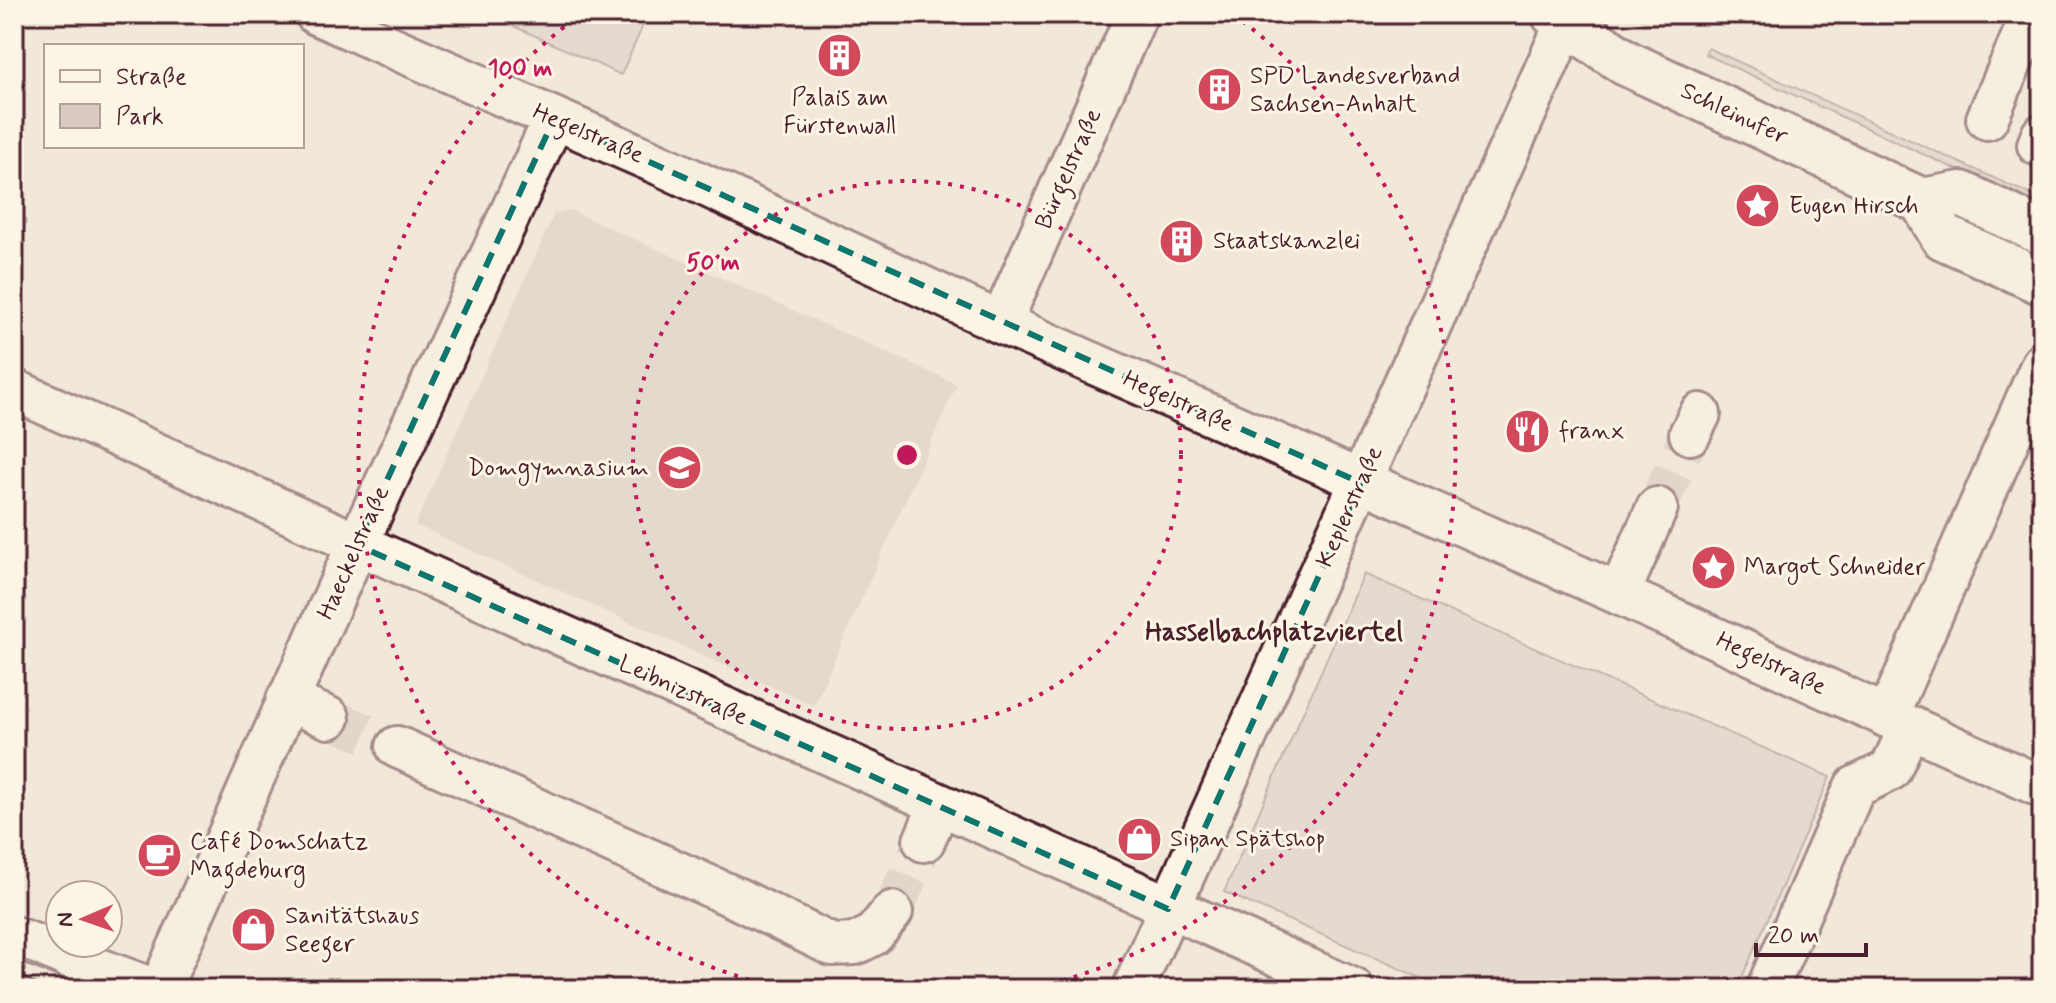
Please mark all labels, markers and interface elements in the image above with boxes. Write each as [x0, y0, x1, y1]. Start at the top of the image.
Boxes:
building icon: Palais am Fürstenwall [816, 32, 864, 80]
legend [44, 44, 304, 148]
text: 100 m [488, 54, 552, 85]
place label: SPD Landesverband Sachsen-Anhalt [1250, 61, 1460, 120]
text: Straße [116, 62, 187, 93]
building icon: SPD Landesverband Sachsen-Anhalt [1195, 66, 1243, 114]
street label: Schleinufer [1675, 76, 1793, 153]
place label: Palais am Fürstenwall [783, 83, 897, 142]
street label: Hegelstraße [527, 97, 648, 174]
text: Park [116, 102, 164, 133]
street label: Bürgelstraße [1029, 104, 1112, 235]
place icon: Eugen Hirsch [1734, 182, 1782, 230]
place label: Eugen Hirsch [1789, 191, 1919, 222]
building icon: Staatskanzlei [1158, 217, 1206, 265]
place label: Staatskanzlei [1213, 226, 1360, 257]
text: 50 m [686, 248, 740, 279]
street label: Hegelstraße [1117, 364, 1238, 443]
restaurant icon: franx [1504, 407, 1552, 455]
place label: franx [1559, 416, 1624, 447]
centre of rings [893, 441, 921, 469]
street label: Keplerstraße [1310, 441, 1391, 572]
school or university icon: Domgymnasium [656, 444, 704, 492]
place label: Domgymnasium [468, 453, 649, 486]
street label: Haeckelstraße [311, 481, 397, 625]
place icon: Margot Schneider [1689, 543, 1737, 591]
place label: Margot Schneider [1744, 552, 1925, 585]
district label: Hasselbachplatzviertel [1145, 616, 1403, 650]
street label: Hegelstraße [1710, 625, 1831, 706]
street label: Leibnizstraße [614, 649, 753, 733]
shop icon: Sipan Spätshop [1115, 815, 1163, 863]
place label: Sipan Spätshop [1170, 824, 1325, 855]
place label: Café Domschatz Magdeburg [190, 827, 368, 889]
cafe icon: Café Domschatz Magdeburg [135, 832, 183, 880]
north arrow [44, 879, 124, 959]
place label: Sanitätshaus Seeger [285, 901, 420, 963]
shop icon: Sanitätshaus Seeger [230, 906, 278, 954]
scale bar [1756, 907, 1866, 957]
text: N [52, 912, 80, 927]
text: 20 m [1768, 921, 1819, 952]

